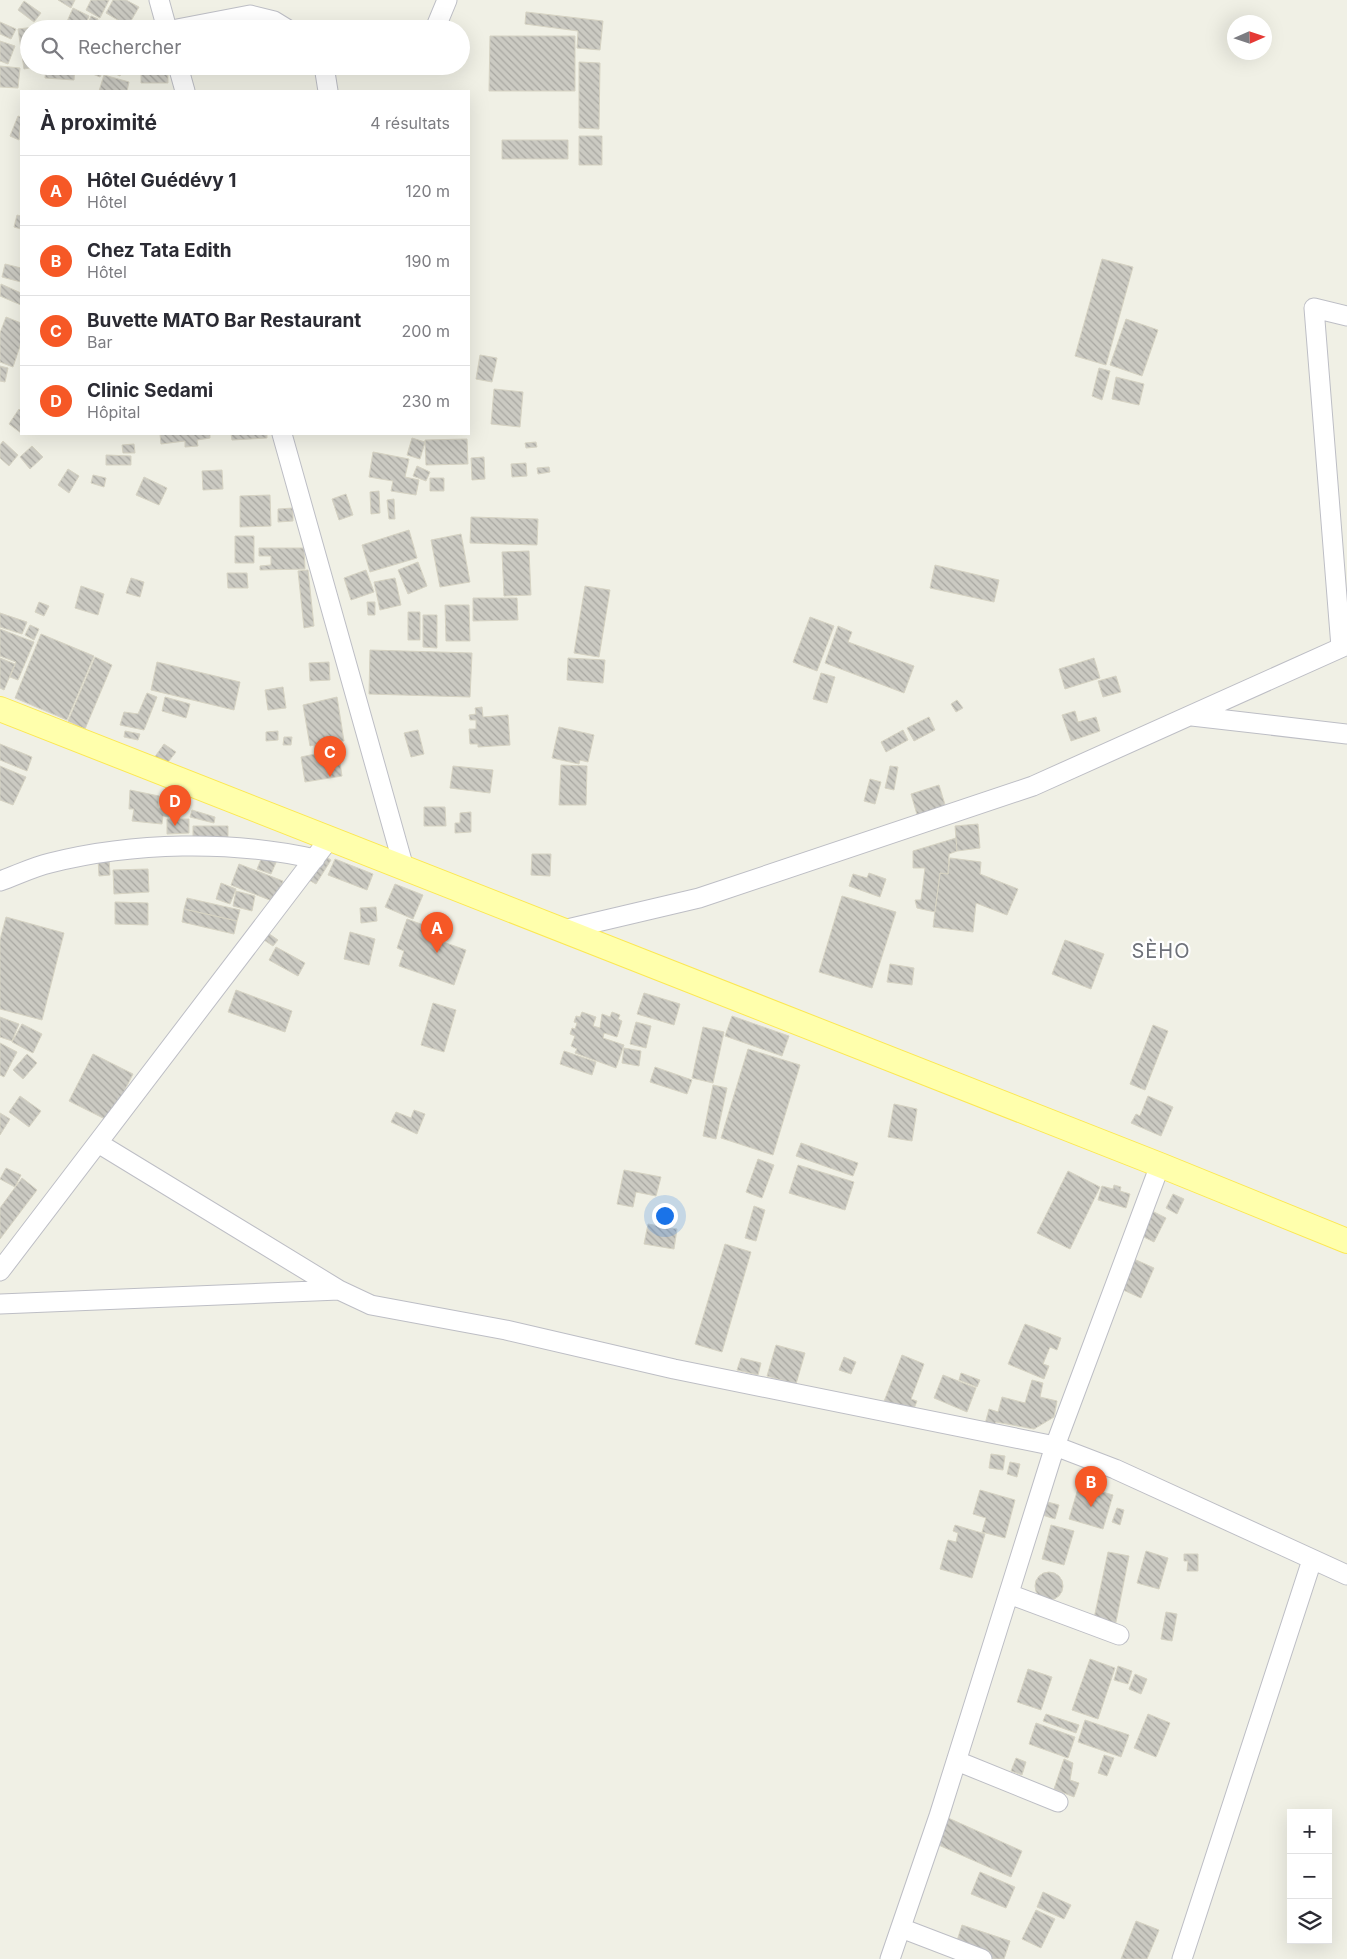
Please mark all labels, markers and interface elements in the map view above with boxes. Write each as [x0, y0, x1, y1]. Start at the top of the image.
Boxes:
north arrow [1227, 15, 1272, 60]
search box [20, 20, 470, 75]
icon: search [38, 34, 66, 62]
text: Rechercher [78, 36, 181, 59]
text: À proximité [40, 110, 157, 135]
text: 4 résultats [370, 113, 450, 133]
text: Hôtel Guédévy 1 [87, 169, 236, 192]
text: A [50, 181, 62, 201]
text: 120 m [405, 181, 450, 201]
text: Hôtel [87, 192, 127, 212]
text: Chez Tata Edith [87, 239, 232, 262]
text: B [51, 251, 61, 271]
text: 190 m [405, 251, 450, 271]
text: Hôtel [87, 262, 127, 282]
text: Buvette MATO Bar Restaurant [87, 309, 361, 332]
text: C [50, 321, 62, 341]
text: 200 m [402, 321, 450, 341]
text: Bar [87, 332, 112, 352]
text: Clinic Sedami [87, 379, 213, 402]
text: D [50, 391, 62, 411]
text: 230 m [402, 391, 450, 411]
text: Hôpital [87, 402, 140, 422]
pin: C [314, 736, 346, 777]
pin: D [159, 785, 191, 826]
pin: A [421, 912, 453, 953]
district label: SÈHO [1131, 938, 1191, 963]
your location [652, 1203, 678, 1229]
pin: B [1075, 1466, 1107, 1507]
map controls [1287, 1809, 1332, 1944]
button: + [1287, 1809, 1332, 1854]
button: − [1287, 1854, 1332, 1899]
button: layers [1287, 1899, 1332, 1944]

